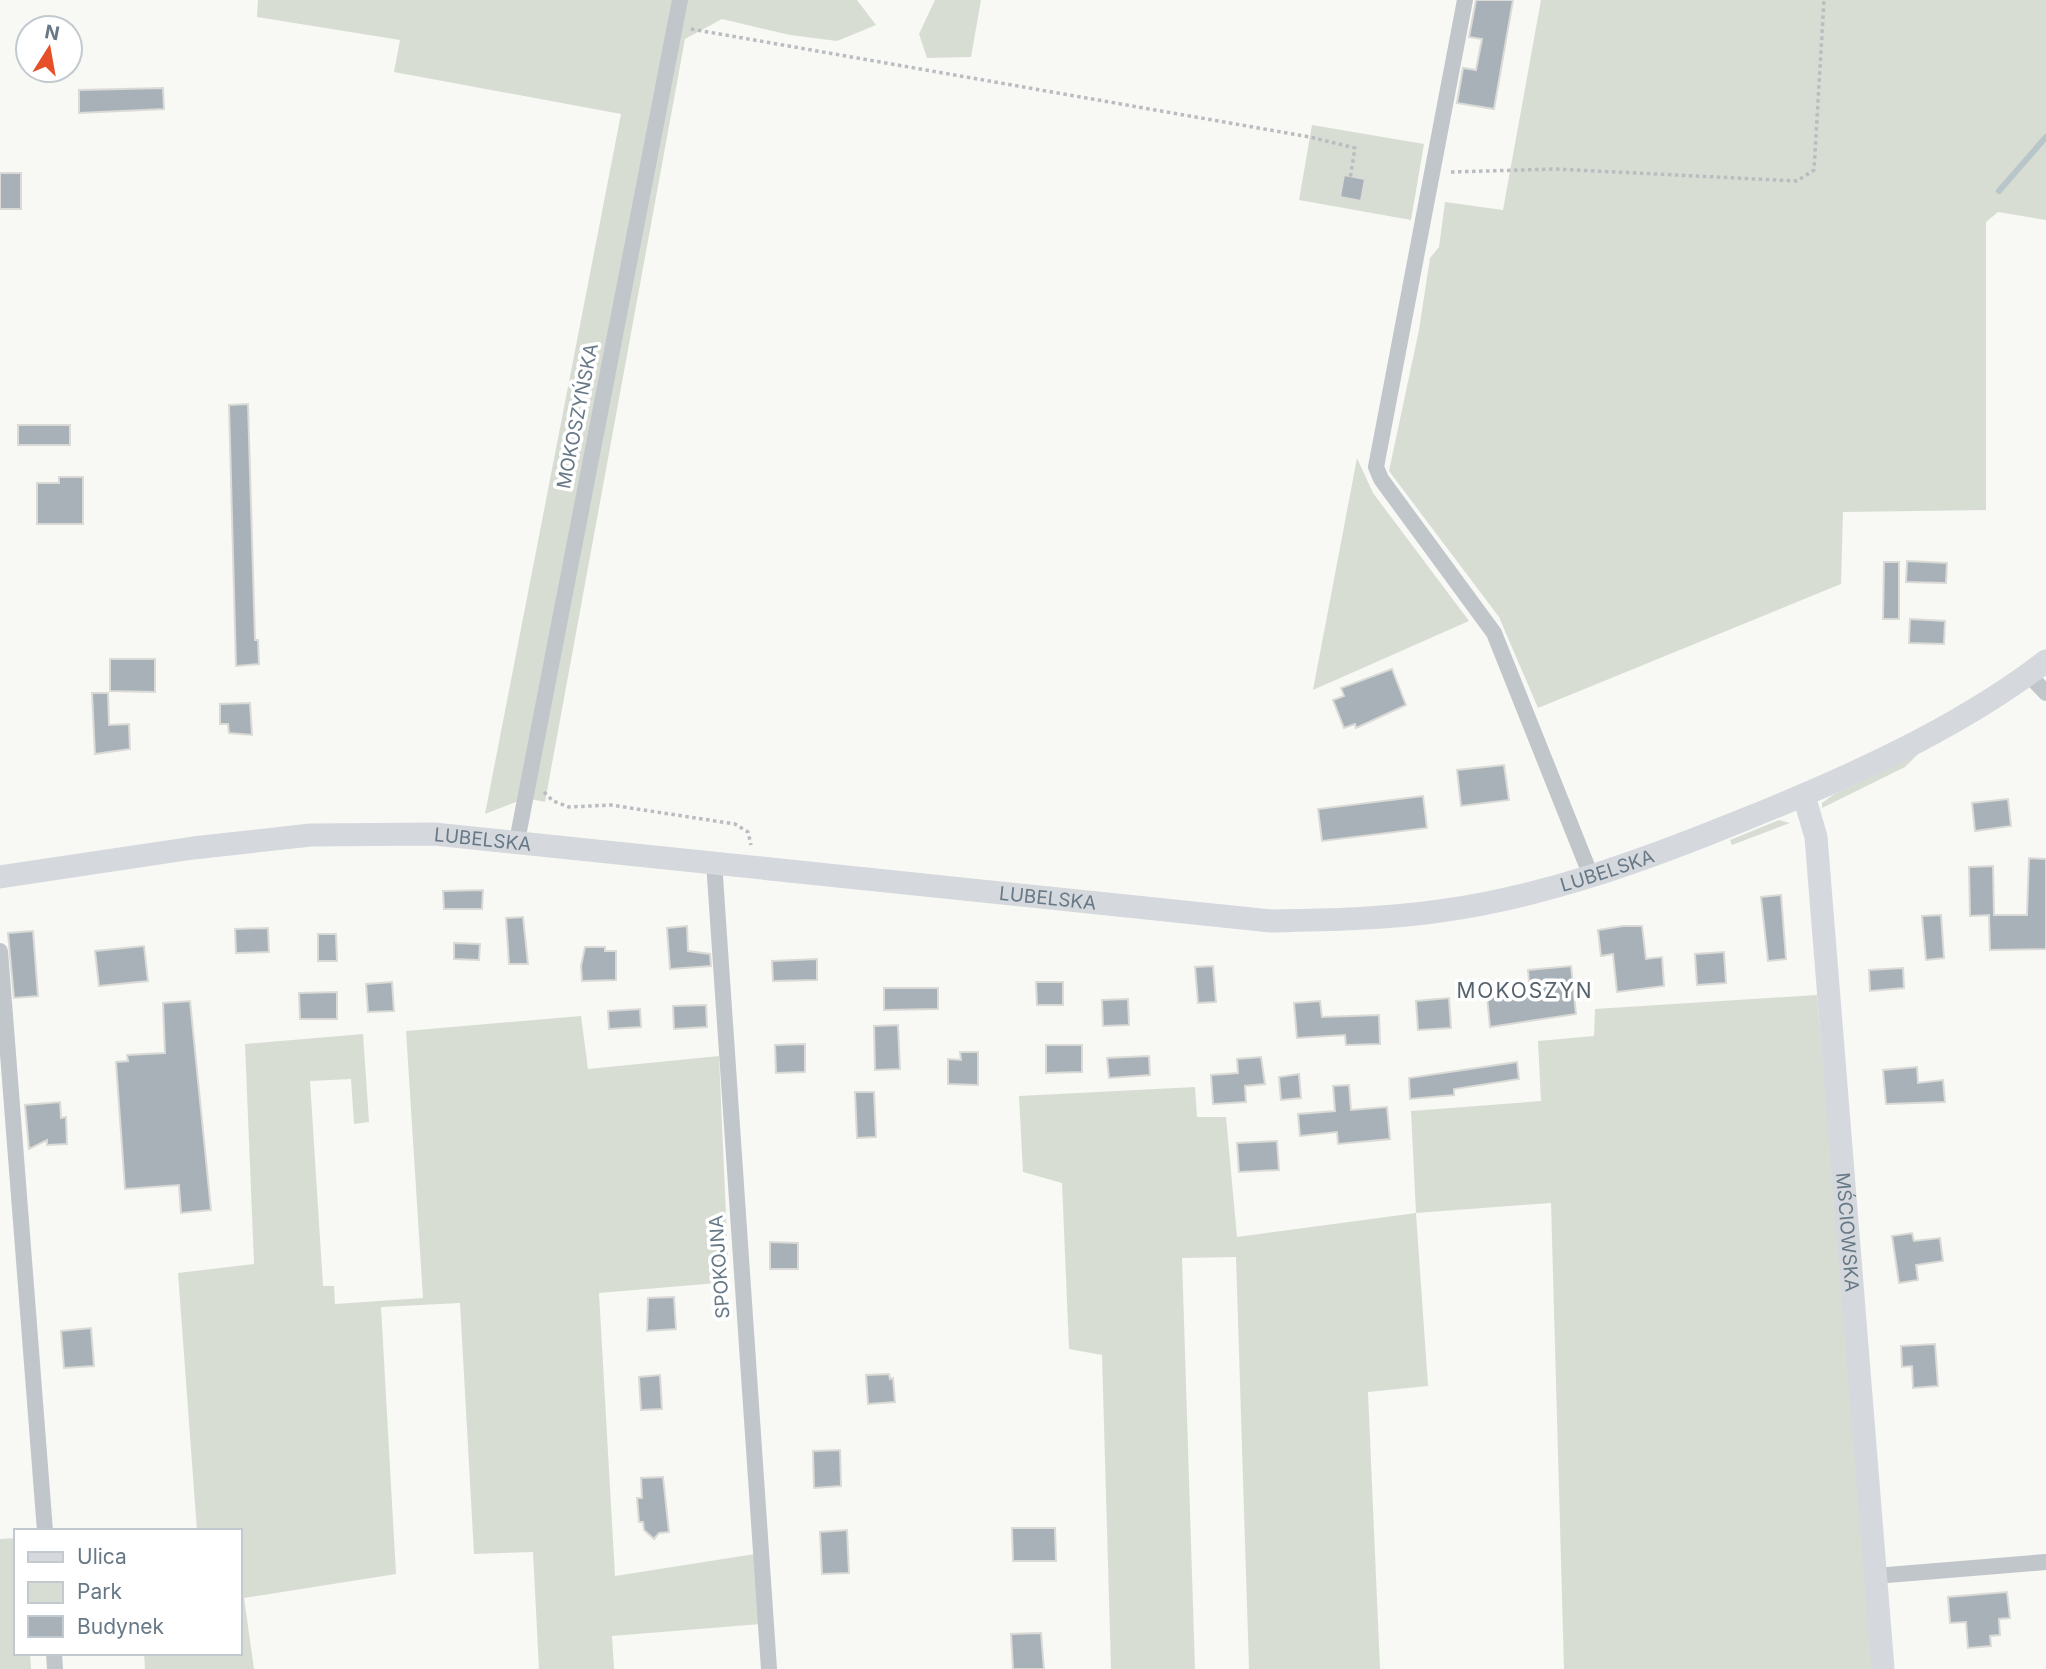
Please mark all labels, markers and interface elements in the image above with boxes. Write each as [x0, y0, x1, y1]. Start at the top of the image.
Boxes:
north arrow [14, 14, 84, 84]
text: N [43, 20, 61, 45]
street label: MOKOSZYŃSKA [551, 341, 603, 491]
street label: LUBELSKA [433, 823, 533, 856]
street label: LUBELSKA [1558, 845, 1657, 897]
street label: LUBELSKA [998, 882, 1097, 915]
district label: MOKOSZYN [1456, 978, 1594, 1003]
street label: MŚCIOWSKA [1831, 1171, 1864, 1293]
street label: SPOKOJNA [704, 1214, 735, 1320]
legend [14, 1529, 242, 1655]
text: Ulica [77, 1544, 127, 1569]
text: Park [77, 1579, 122, 1604]
text: Budynek [77, 1614, 165, 1639]

